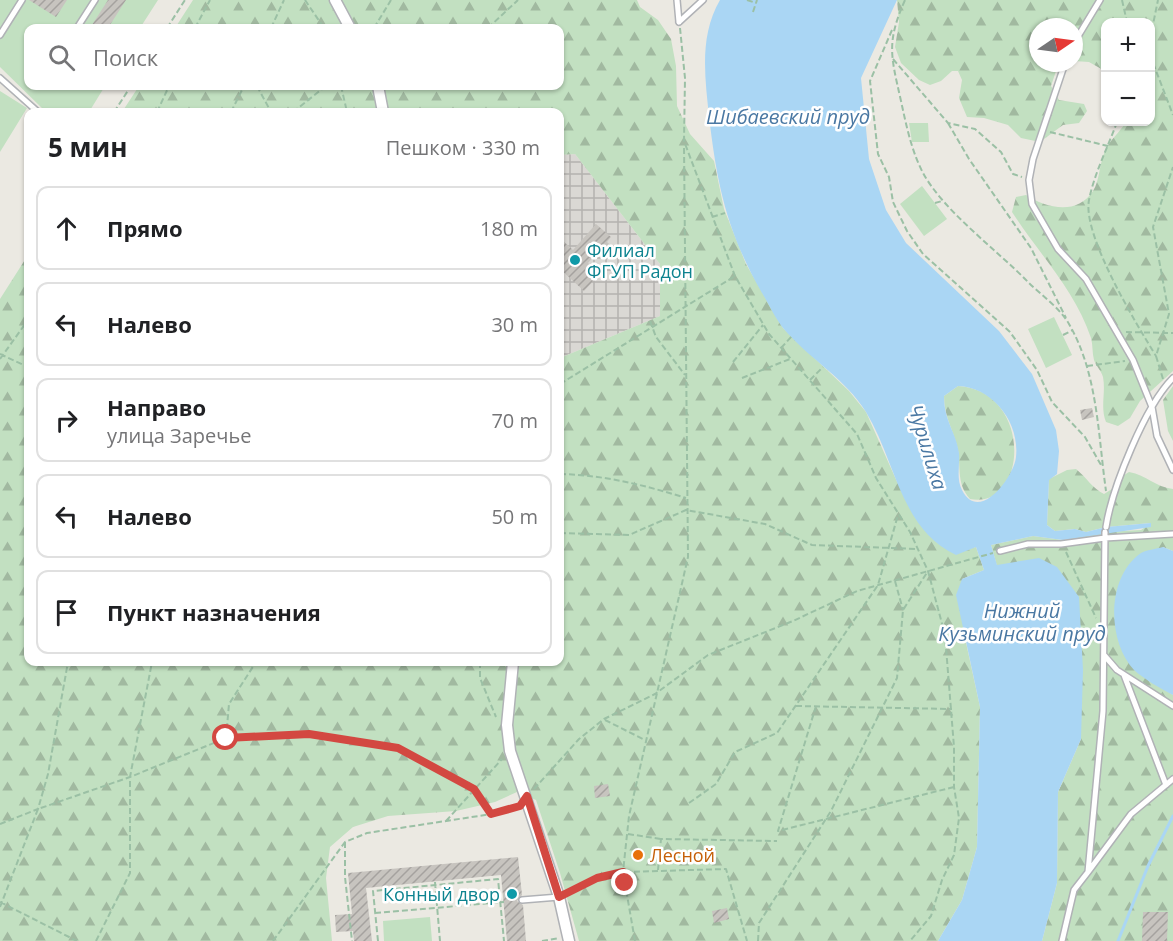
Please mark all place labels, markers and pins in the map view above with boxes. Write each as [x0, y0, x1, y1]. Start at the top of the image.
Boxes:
place label: Филиал ФГУП Радон [587, 238, 693, 283]
marker: Филиал ФГУП Радон [568, 253, 582, 267]
place label: Лесной [650, 843, 715, 867]
marker: Лесной [631, 848, 645, 862]
place label: Конный двор [383, 882, 500, 906]
marker: Конный двор [505, 887, 519, 901]

